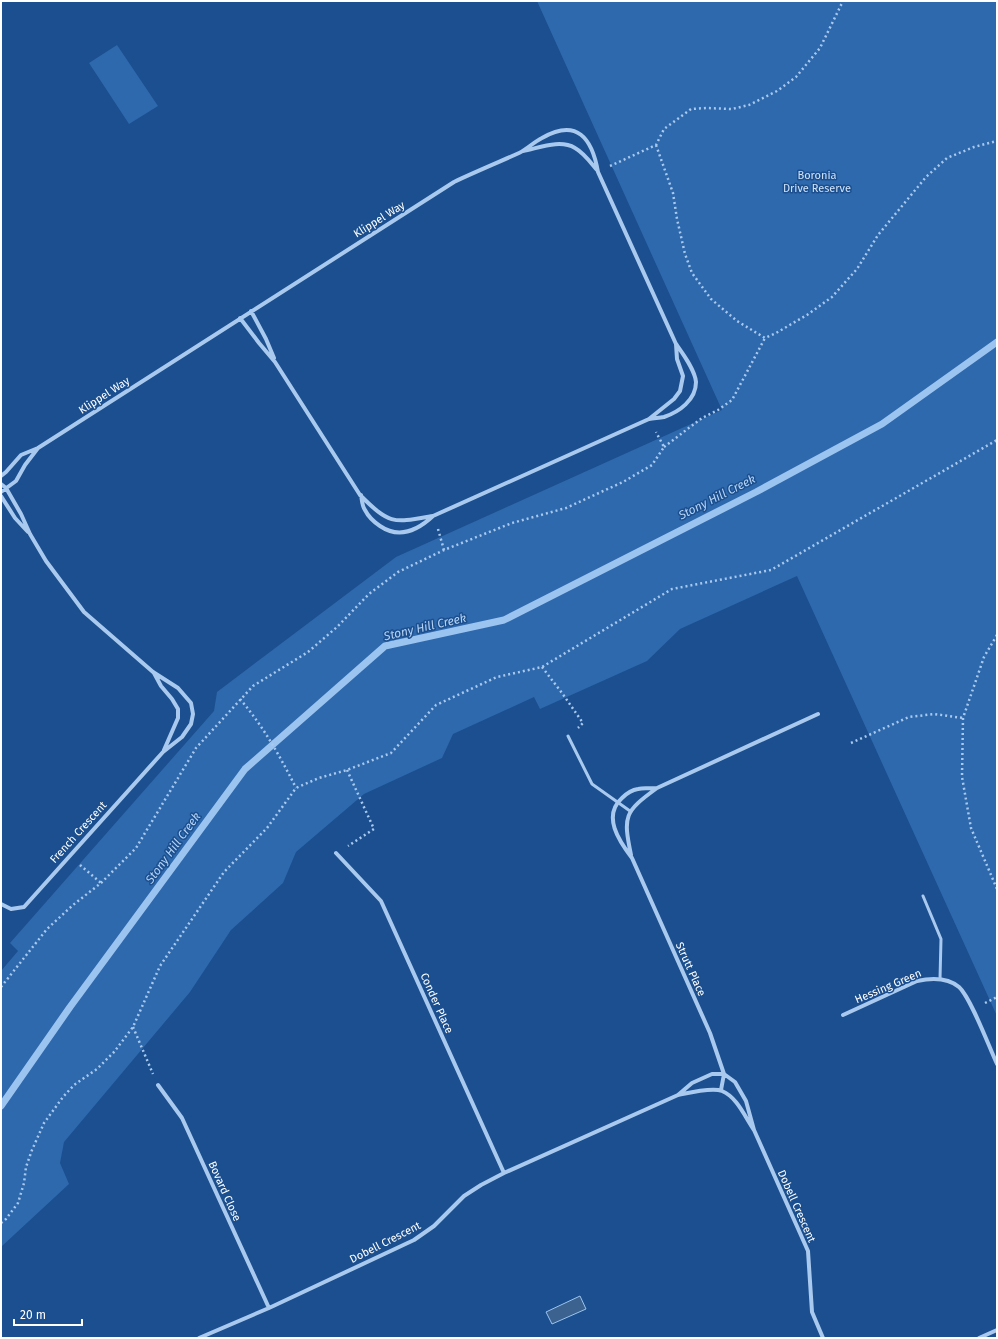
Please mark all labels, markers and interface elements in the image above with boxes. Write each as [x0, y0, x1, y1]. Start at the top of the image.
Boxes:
park label: Boronia Drive Reserve [783, 169, 851, 195]
street label: Klippel Way [351, 198, 408, 240]
street label: Klippel Way [76, 374, 133, 417]
water label: Stony Hill Creek [675, 471, 758, 523]
water label: Stony Hill Creek [381, 611, 468, 644]
street label: French Crescent [47, 799, 109, 866]
water label: Stony Hill Creek [142, 809, 204, 887]
street label: Strutt Place [673, 940, 708, 998]
street label: Hessing Green [853, 967, 923, 1006]
street label: Conder Place [417, 971, 456, 1036]
street label: Bovard Close [205, 1159, 244, 1223]
street label: Dobell Crescent [775, 1168, 818, 1244]
street label: Dobell Crescent [348, 1219, 423, 1266]
scale bar [14, 1301, 82, 1327]
text: 20 m [20, 1308, 46, 1322]

